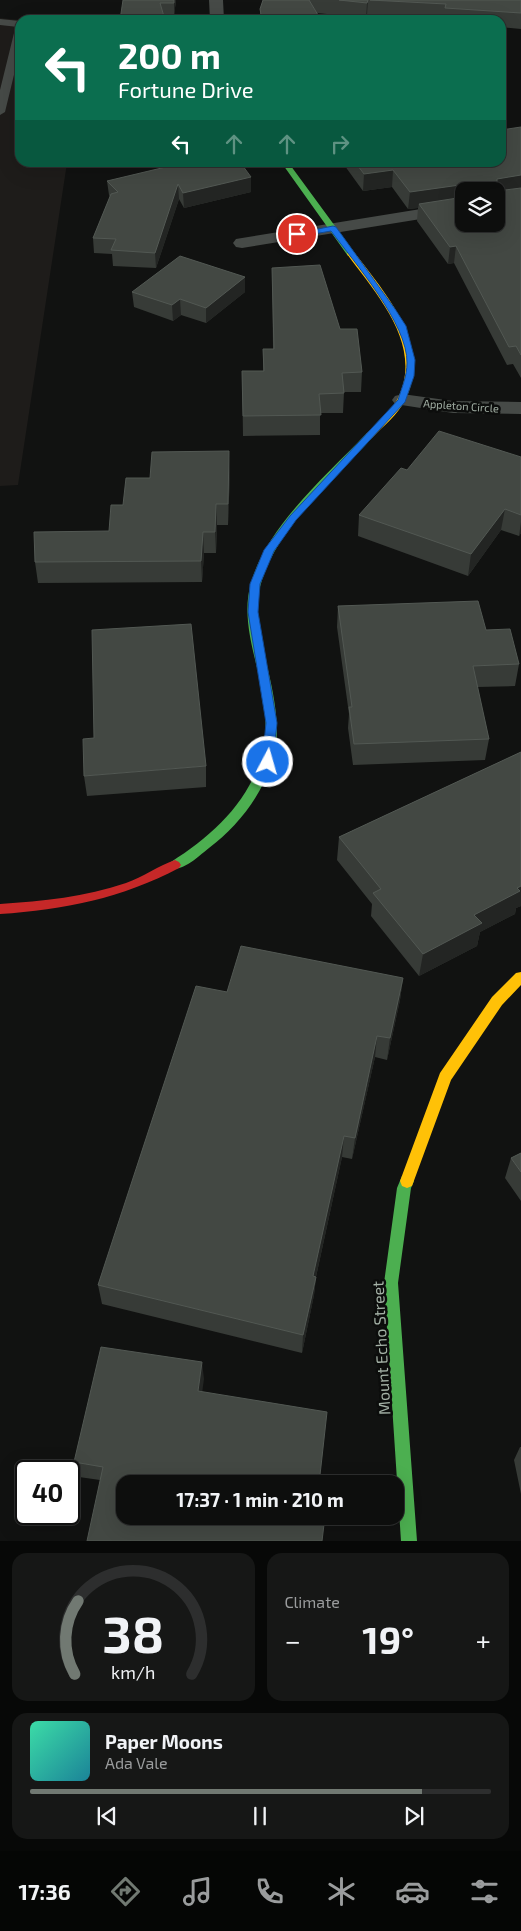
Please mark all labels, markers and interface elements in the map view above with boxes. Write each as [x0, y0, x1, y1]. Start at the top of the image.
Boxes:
text: 200 m [118, 34, 221, 76]
icon: left [35, 35, 100, 100]
text: Fortune Drive [118, 76, 253, 102]
icon: left [167, 130, 195, 158]
icon: ahead [220, 130, 248, 158]
icon: ahead [273, 130, 301, 158]
icon: right [326, 130, 354, 158]
map controls [455, 182, 505, 232]
button: layers [455, 182, 505, 232]
pin [276, 213, 318, 255]
icon: arrive [283, 220, 311, 248]
street label: Appleton Circle [423, 396, 499, 415]
position arrow [241, 735, 293, 787]
street label: Mount Echo Street [367, 1280, 394, 1416]
speed limit sign: 40 [15, 1460, 80, 1525]
text: 17:37 · 1 min · 210 m [176, 1488, 344, 1511]
text: Climate [285, 1592, 340, 1611]
text: 38 [102, 1601, 164, 1663]
text: 19° [362, 1616, 414, 1662]
text: − [285, 1623, 301, 1657]
text: + [476, 1623, 491, 1657]
text: km/h [111, 1661, 155, 1683]
text: Paper Moons [105, 1730, 223, 1753]
text: Ada Vale [105, 1753, 168, 1772]
icon: previous [93, 1802, 121, 1830]
icon: pause [246, 1802, 274, 1830]
icon: next [400, 1802, 428, 1830]
icon: directions [108, 1874, 143, 1909]
icon: music [180, 1874, 215, 1909]
icon: phone [252, 1874, 287, 1909]
icon: climate [324, 1874, 359, 1909]
icon: car [395, 1874, 430, 1909]
icon: filters [467, 1874, 502, 1909]
text: 17:36 [18, 1878, 71, 1904]

